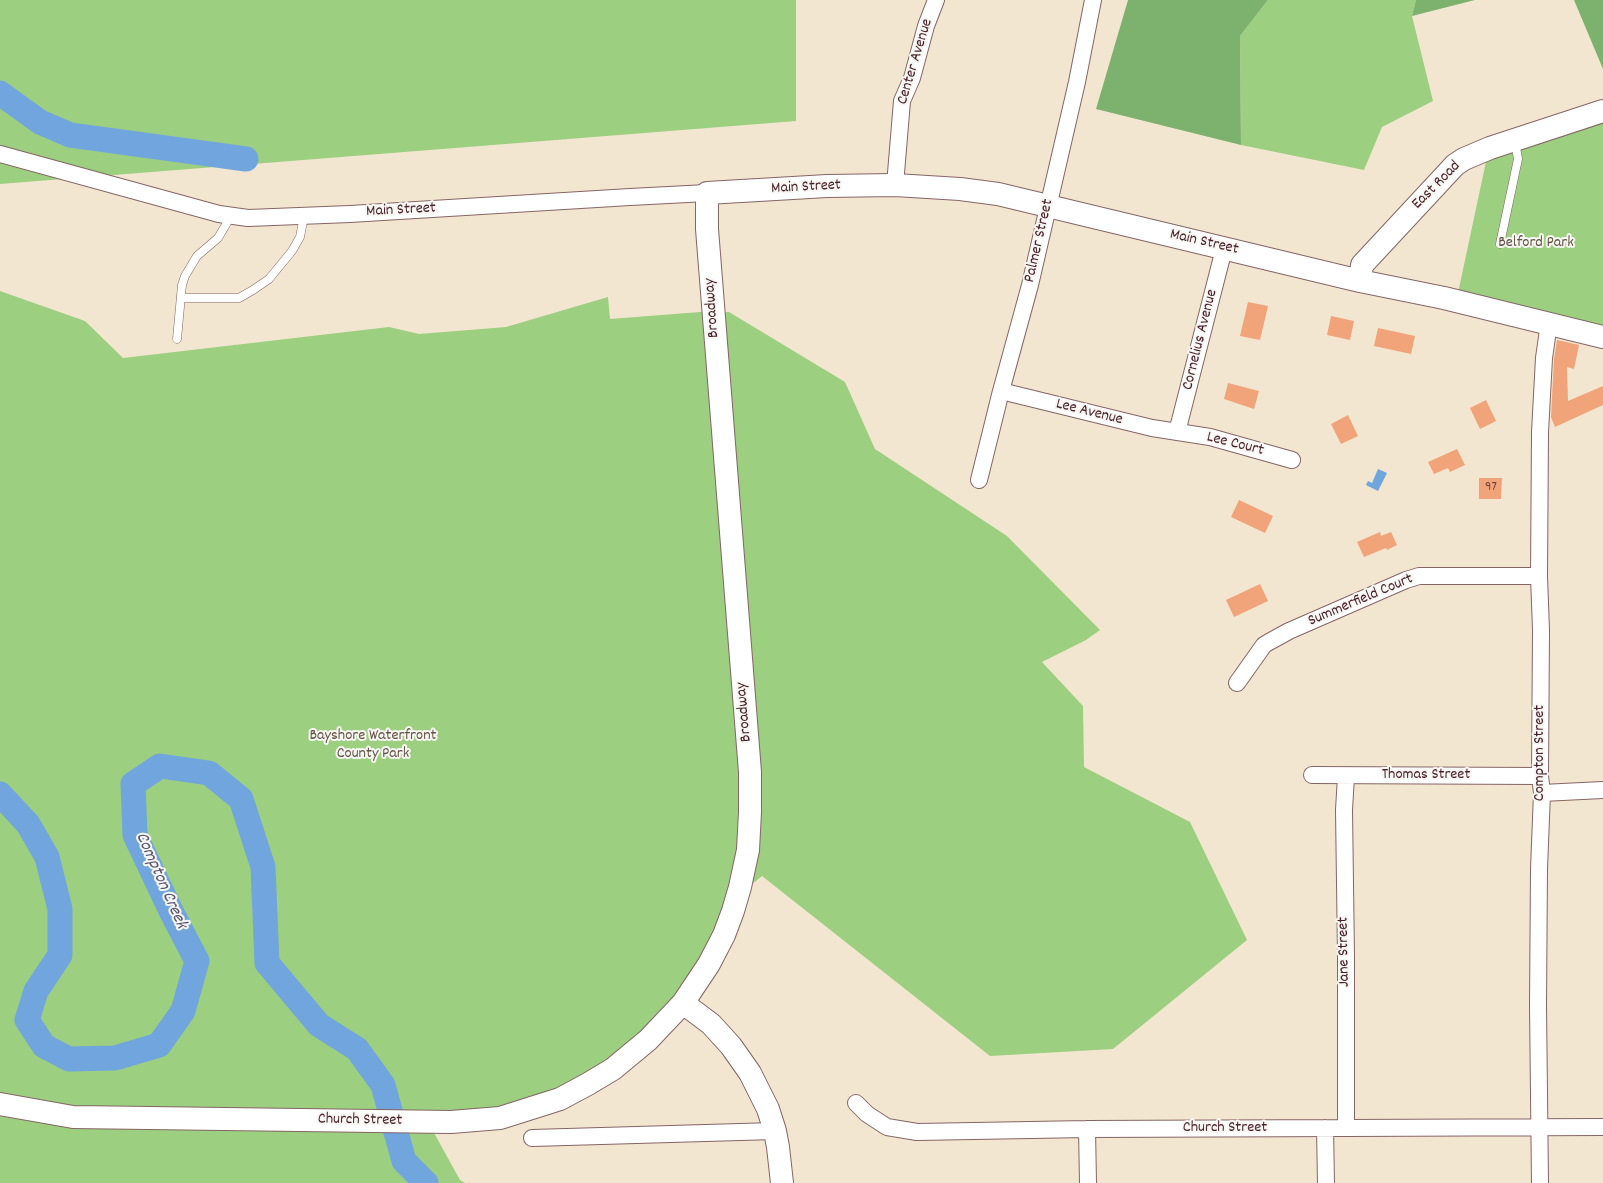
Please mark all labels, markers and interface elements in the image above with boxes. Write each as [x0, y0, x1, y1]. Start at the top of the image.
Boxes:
street label: Center Avenue [894, 17, 938, 107]
street label: East Road [1409, 158, 1465, 214]
street label: Main Street [771, 177, 841, 199]
street label: Palmer Street [1021, 197, 1059, 285]
street label: Main Street [366, 200, 436, 222]
street label: Main Street [1168, 226, 1240, 260]
park label: Belford Park [1498, 234, 1574, 254]
street label: Broadway [701, 277, 725, 339]
street label: Cornelius Avenue [1179, 288, 1223, 392]
street label: Lee Avenue [1054, 395, 1124, 431]
street label: Lee Court [1205, 429, 1265, 461]
house number: 97 [1485, 480, 1497, 496]
street label: Summerfield Court [1306, 570, 1416, 632]
street label: Broadway [733, 681, 757, 743]
street label: Compton Street [1531, 705, 1551, 801]
park label: Bayshore Waterfront County Park [310, 727, 436, 765]
street label: Thomas Street [1382, 766, 1470, 786]
water label: Compton Creek [129, 829, 191, 933]
street label: Jane Street [1335, 917, 1355, 987]
street label: Church Street [318, 1111, 402, 1131]
street label: Church Street [1183, 1119, 1267, 1139]

